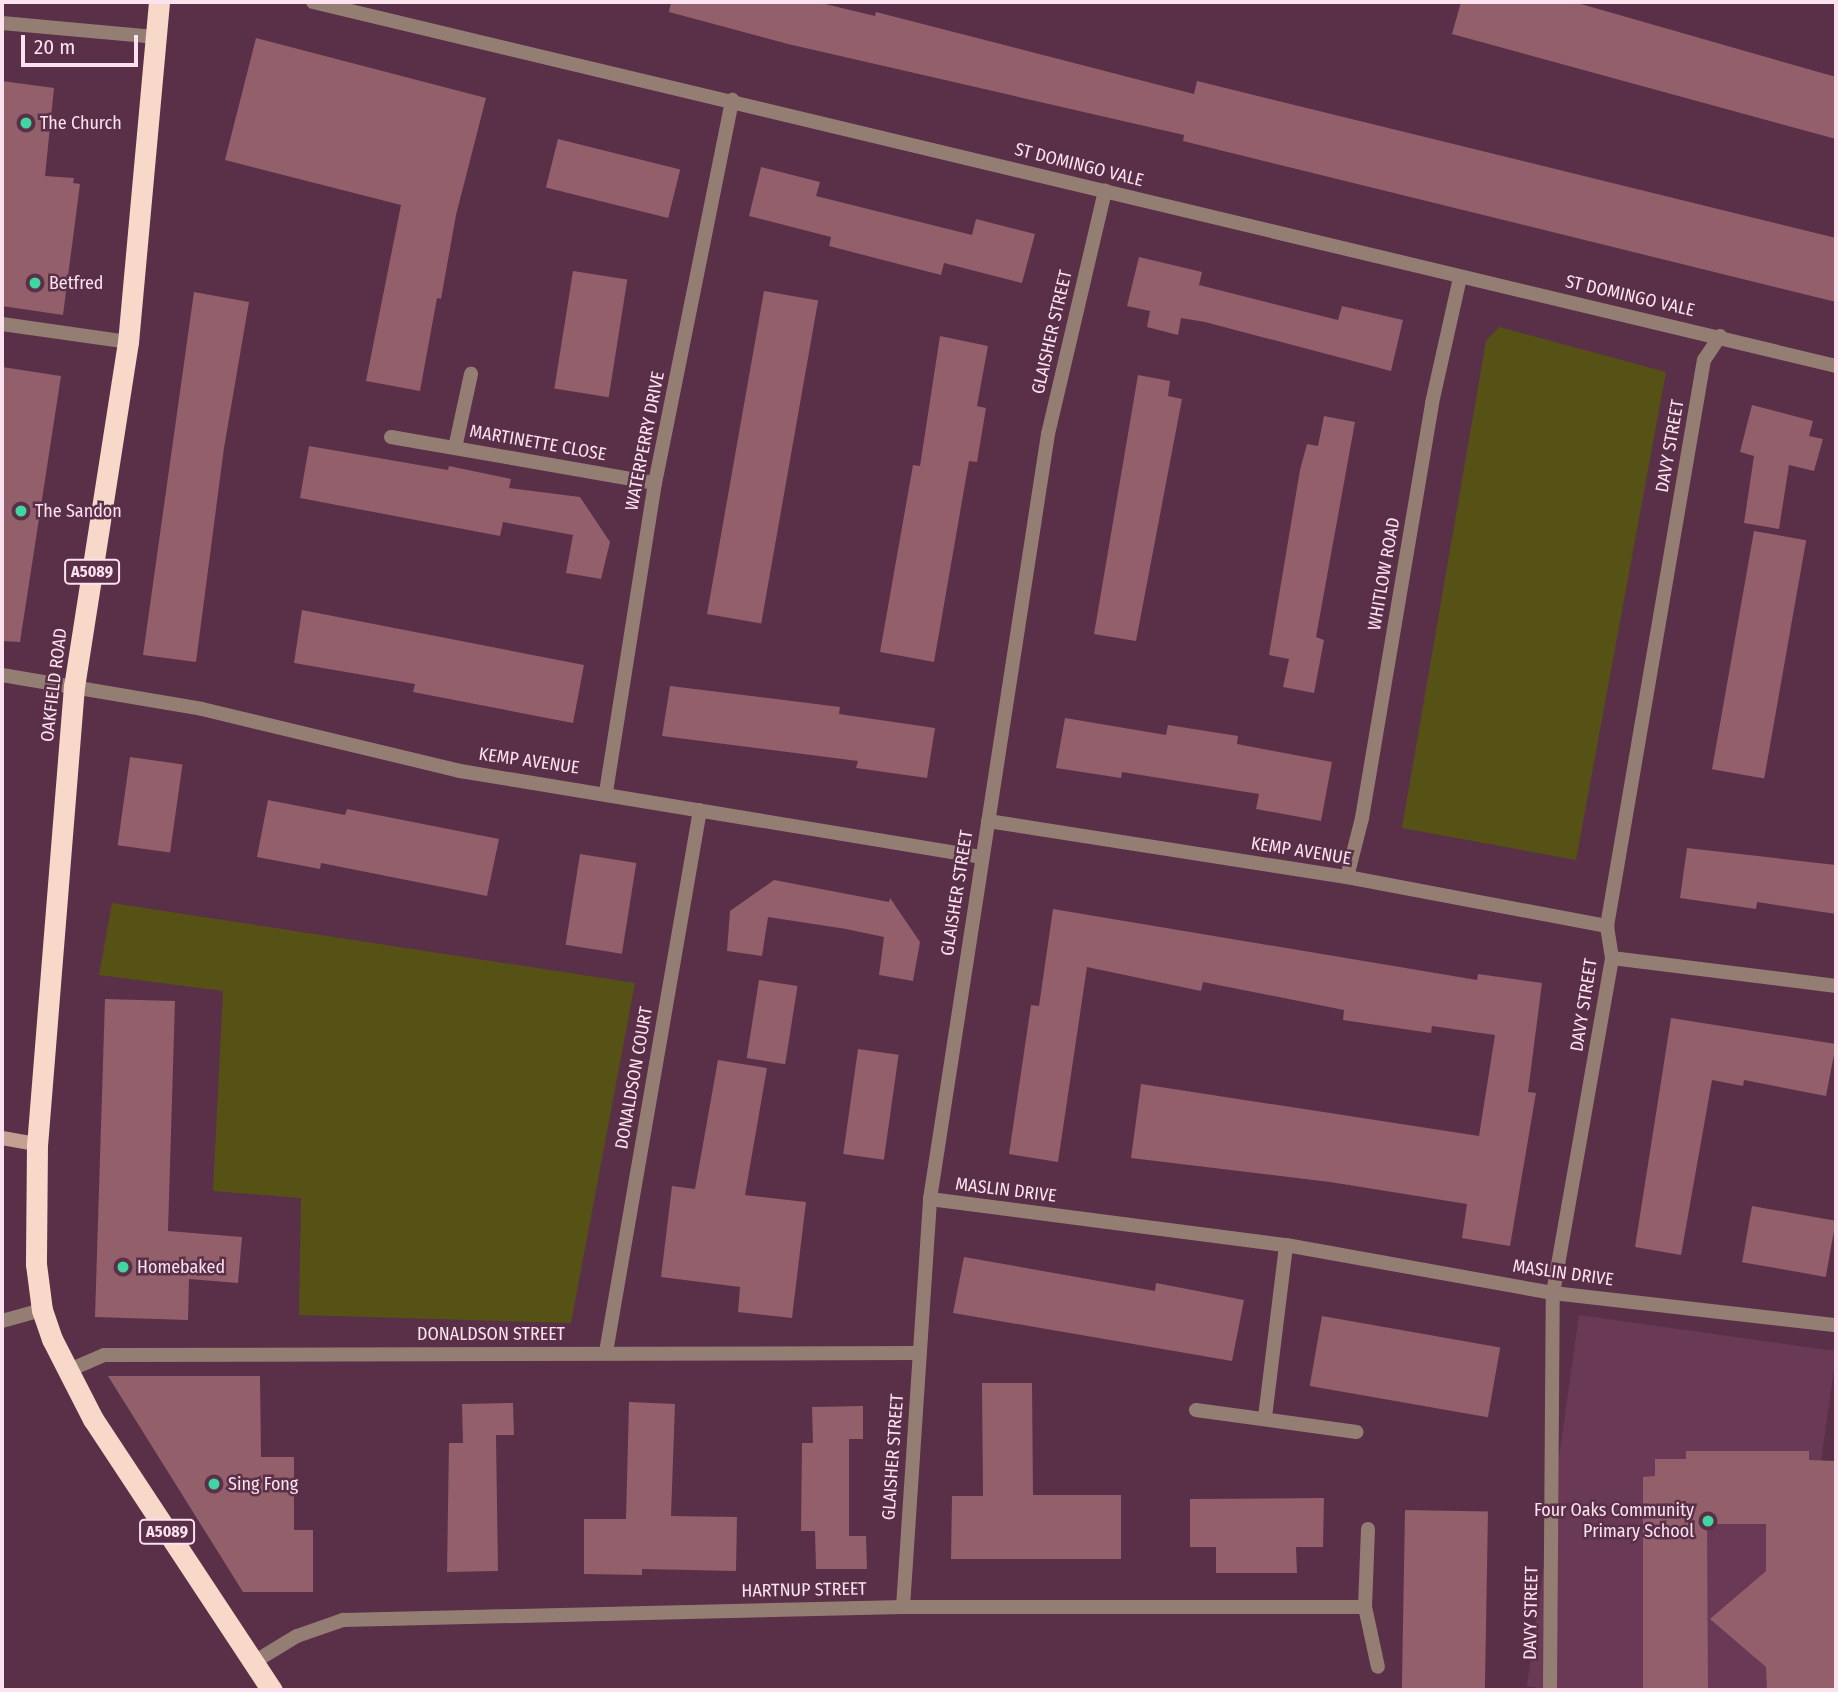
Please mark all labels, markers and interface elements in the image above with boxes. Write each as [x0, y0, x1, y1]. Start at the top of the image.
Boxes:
scale bar [24, 21, 142, 65]
text: 20 m [34, 34, 75, 60]
place label: The Church [40, 112, 122, 134]
marker: The Church [18, 115, 34, 131]
street label: ST DOMINGO VALE [1012, 139, 1146, 191]
street label: GLAISHER STREET [1027, 268, 1077, 396]
street label: ST DOMINGO VALE [1563, 271, 1697, 321]
place label: Betfred [49, 272, 103, 294]
marker: Betfred [27, 275, 43, 291]
street label: WATERPERRY DRIVE [621, 370, 669, 512]
street label: DAVY STREET [1651, 398, 1689, 494]
street label: MARTINETTE CLOSE [468, 420, 608, 466]
place label: The Sandon [35, 500, 122, 522]
marker: The Sandon [13, 503, 29, 519]
street label: WHITLOW ROAD [1363, 516, 1405, 632]
road number: A5089 [64, 559, 120, 584]
street label: OAKFIELD ROAD [36, 627, 72, 743]
street label: KEMP AVENUE [477, 743, 581, 779]
street label: GLAISHER STREET [936, 829, 978, 957]
street label: KEMP AVENUE [1249, 832, 1353, 870]
street label: DAVY STREET [1566, 957, 1602, 1053]
street label: DONALDSON COURT [611, 1005, 657, 1151]
street label: MASLIN DRIVE [954, 1173, 1058, 1207]
street label: MASLIN DRIVE [1511, 1255, 1615, 1291]
place label: Homebaked [137, 1256, 225, 1278]
marker: Homebaked [115, 1259, 131, 1275]
street label: DONALDSON STREET [417, 1323, 565, 1345]
street label: GLAISHER STREET [878, 1393, 908, 1521]
place label: Sing Fong [228, 1473, 298, 1495]
marker: Sing Fong [206, 1476, 222, 1492]
place label: Four Oaks Community Primary School [1534, 1500, 1694, 1542]
marker: Four Oaks Community Primary School [1700, 1513, 1716, 1529]
road number: A5089 [139, 1520, 195, 1544]
street label: DAVY STREET [1519, 1566, 1543, 1660]
street label: HARTNUP STREET [741, 1578, 867, 1602]

